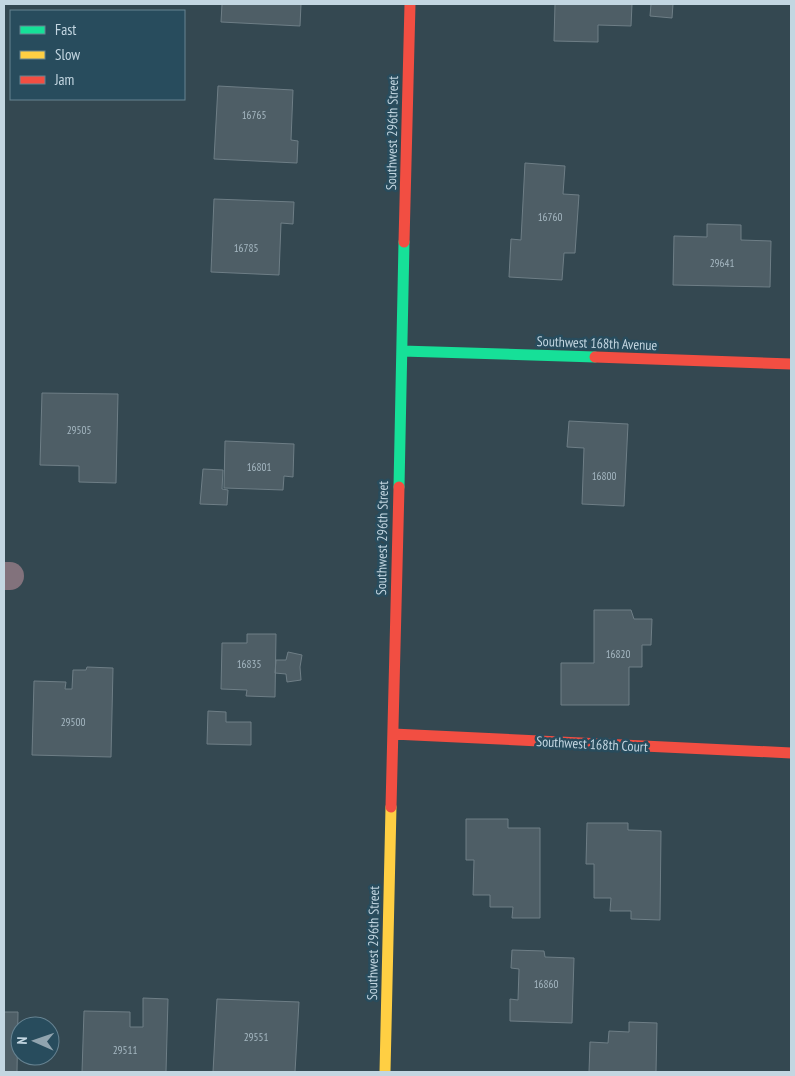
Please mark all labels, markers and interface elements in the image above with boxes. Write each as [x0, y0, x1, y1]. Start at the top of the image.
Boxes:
legend [10, 10, 185, 100]
text: Fast [55, 20, 76, 39]
text: Slow [55, 45, 80, 64]
text: Jam [54, 70, 74, 89]
street label: Southwest 296th Street [382, 75, 402, 190]
house number: 16765 [242, 108, 266, 122]
house number: 16760 [538, 210, 562, 224]
house number: 16785 [234, 241, 258, 255]
house number: 29641 [710, 256, 734, 270]
street label: Southwest 168th Avenue [536, 332, 658, 354]
house number: 29505 [67, 423, 91, 437]
house number: 16801 [247, 460, 271, 474]
house number: 16800 [592, 469, 616, 483]
street label: Southwest 296th Street [372, 480, 392, 595]
house number: 16820 [606, 647, 630, 661]
house number: 16835 [237, 657, 261, 671]
house number: 29500 [61, 715, 85, 729]
street label: Southwest 168th Court [536, 732, 648, 756]
street label: Southwest 296th Street [363, 885, 383, 1000]
house number: 16860 [534, 977, 558, 991]
north arrow [10, 1016, 60, 1066]
house number: 29551 [244, 1030, 268, 1044]
text: N [13, 1036, 31, 1045]
house number: 29511 [113, 1043, 137, 1057]

